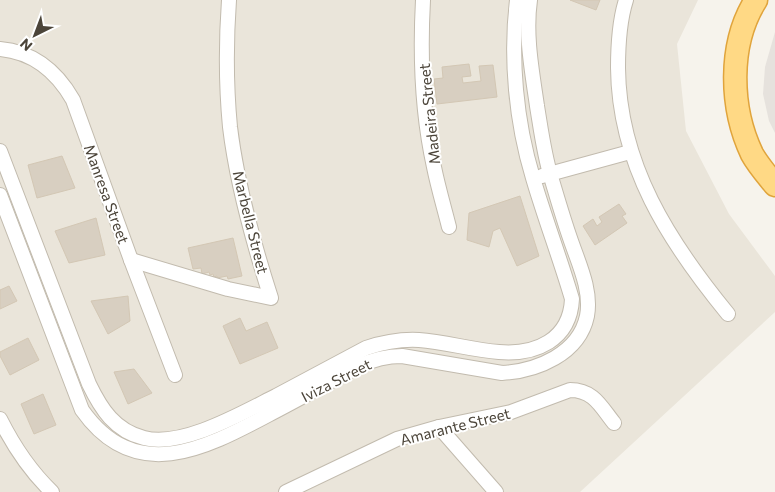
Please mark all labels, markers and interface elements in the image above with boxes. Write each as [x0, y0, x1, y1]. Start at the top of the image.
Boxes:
north arrow [10, 10, 60, 60]
text: N [16, 35, 36, 55]
street label: Madeira Street [415, 63, 443, 165]
street label: Manresa Street [81, 142, 133, 246]
street label: Marbella Street [229, 169, 273, 275]
street label: Iviza Street [298, 355, 374, 405]
street label: Amarante Street [398, 404, 512, 448]

